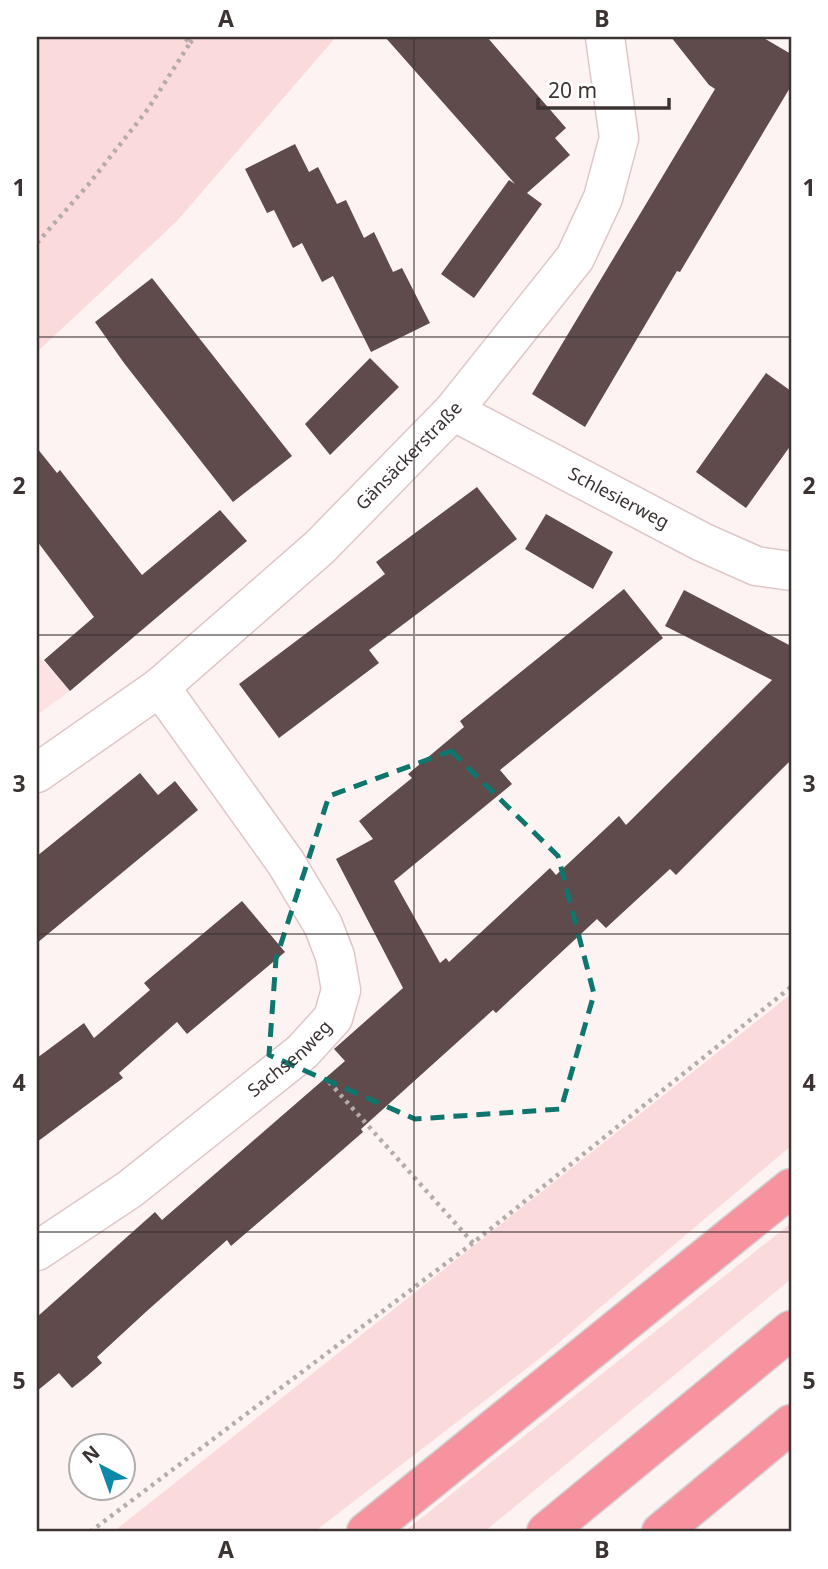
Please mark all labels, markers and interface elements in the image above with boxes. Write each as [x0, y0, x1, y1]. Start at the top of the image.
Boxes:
text: A [218, 2, 234, 34]
text: B [594, 2, 610, 34]
scale bar [538, 66, 669, 110]
text: 20 m [548, 76, 597, 104]
text: 1 [12, 171, 26, 203]
text: 1 [802, 171, 816, 203]
street label: Gänsäckerstraße [350, 396, 467, 515]
street label: Schlesierweg [564, 461, 674, 534]
text: 2 [12, 469, 26, 501]
text: 2 [802, 469, 816, 501]
text: 3 [12, 767, 26, 799]
text: 3 [802, 767, 816, 799]
street label: Sachsenweg [242, 1015, 336, 1102]
text: 4 [12, 1066, 26, 1098]
text: 4 [802, 1066, 816, 1098]
text: 5 [12, 1364, 26, 1396]
text: 5 [802, 1364, 816, 1396]
north arrow [66, 1432, 136, 1502]
text: N [76, 1439, 105, 1469]
text: A [218, 1533, 234, 1565]
text: B [594, 1533, 610, 1565]

